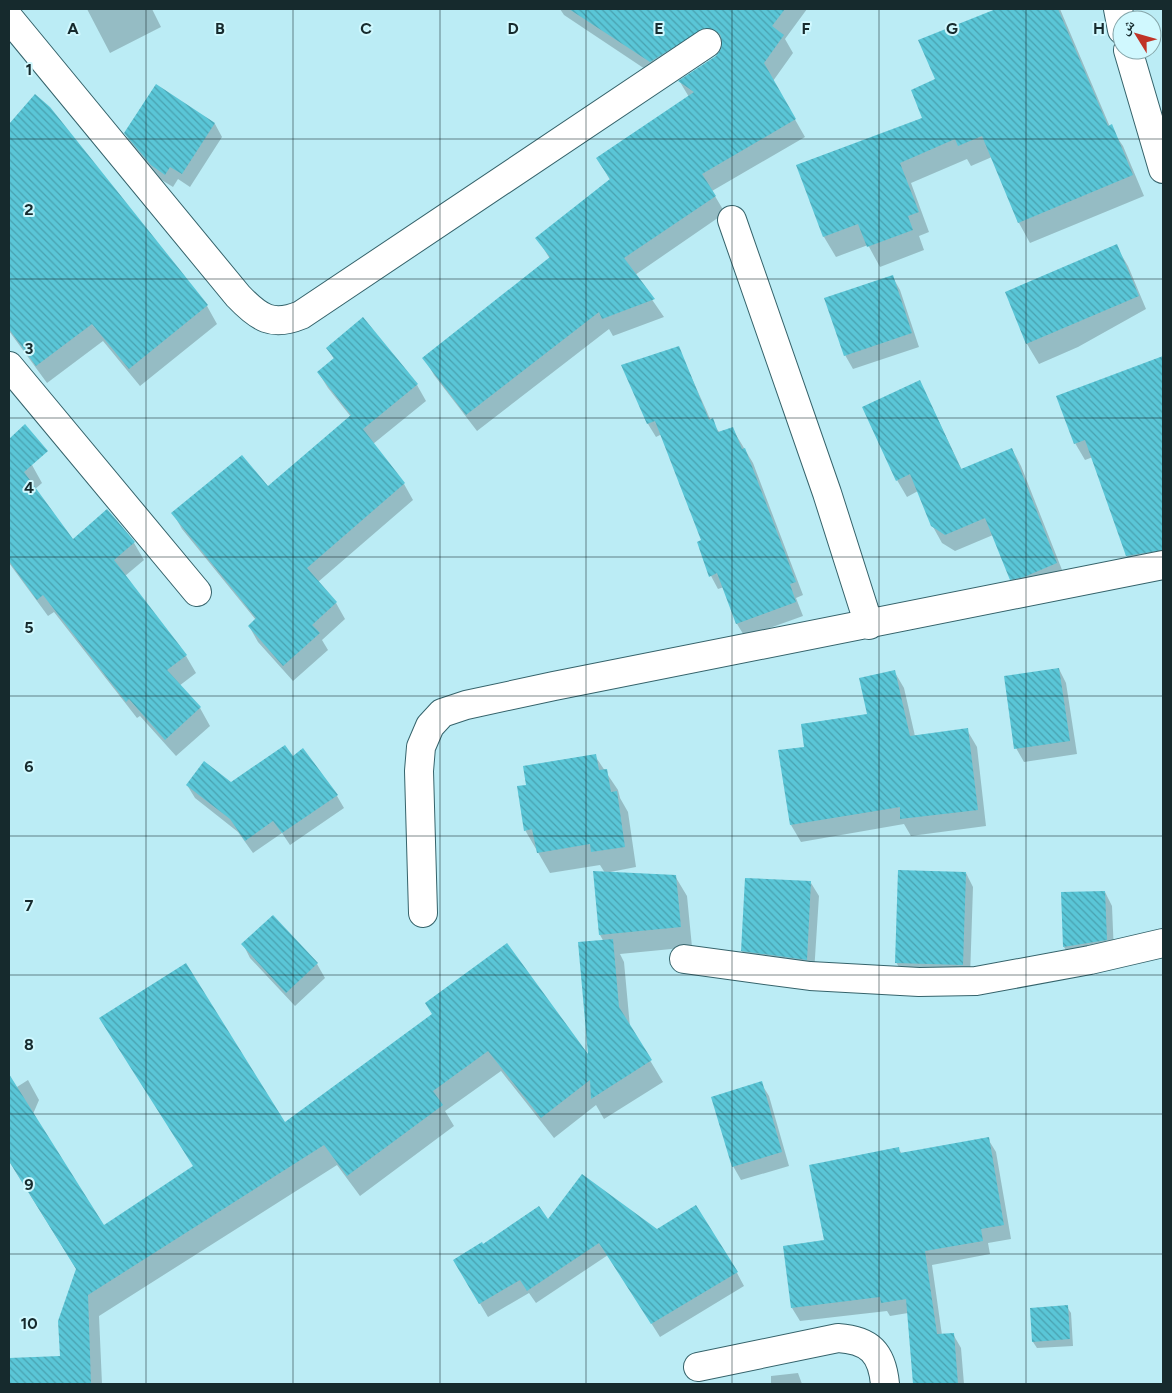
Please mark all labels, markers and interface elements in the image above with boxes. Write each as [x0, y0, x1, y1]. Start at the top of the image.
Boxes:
north arrow [1112, 10, 1162, 60]
text: ش [1116, 16, 1138, 39]
text: A [67, 19, 79, 38]
text: B [215, 19, 225, 38]
text: C [360, 19, 372, 38]
text: D [507, 19, 519, 38]
text: E [654, 19, 664, 38]
text: F [802, 19, 811, 38]
text: G [946, 19, 958, 38]
text: H [1093, 19, 1105, 38]
text: 1 [26, 60, 32, 79]
text: 2 [24, 200, 34, 219]
text: 3 [25, 339, 34, 358]
text: 4 [24, 478, 34, 497]
text: 5 [24, 618, 34, 637]
text: 6 [24, 757, 34, 776]
text: 7 [25, 896, 34, 915]
text: 8 [24, 1035, 34, 1054]
text: 9 [24, 1175, 34, 1194]
text: 10 [20, 1314, 38, 1333]

